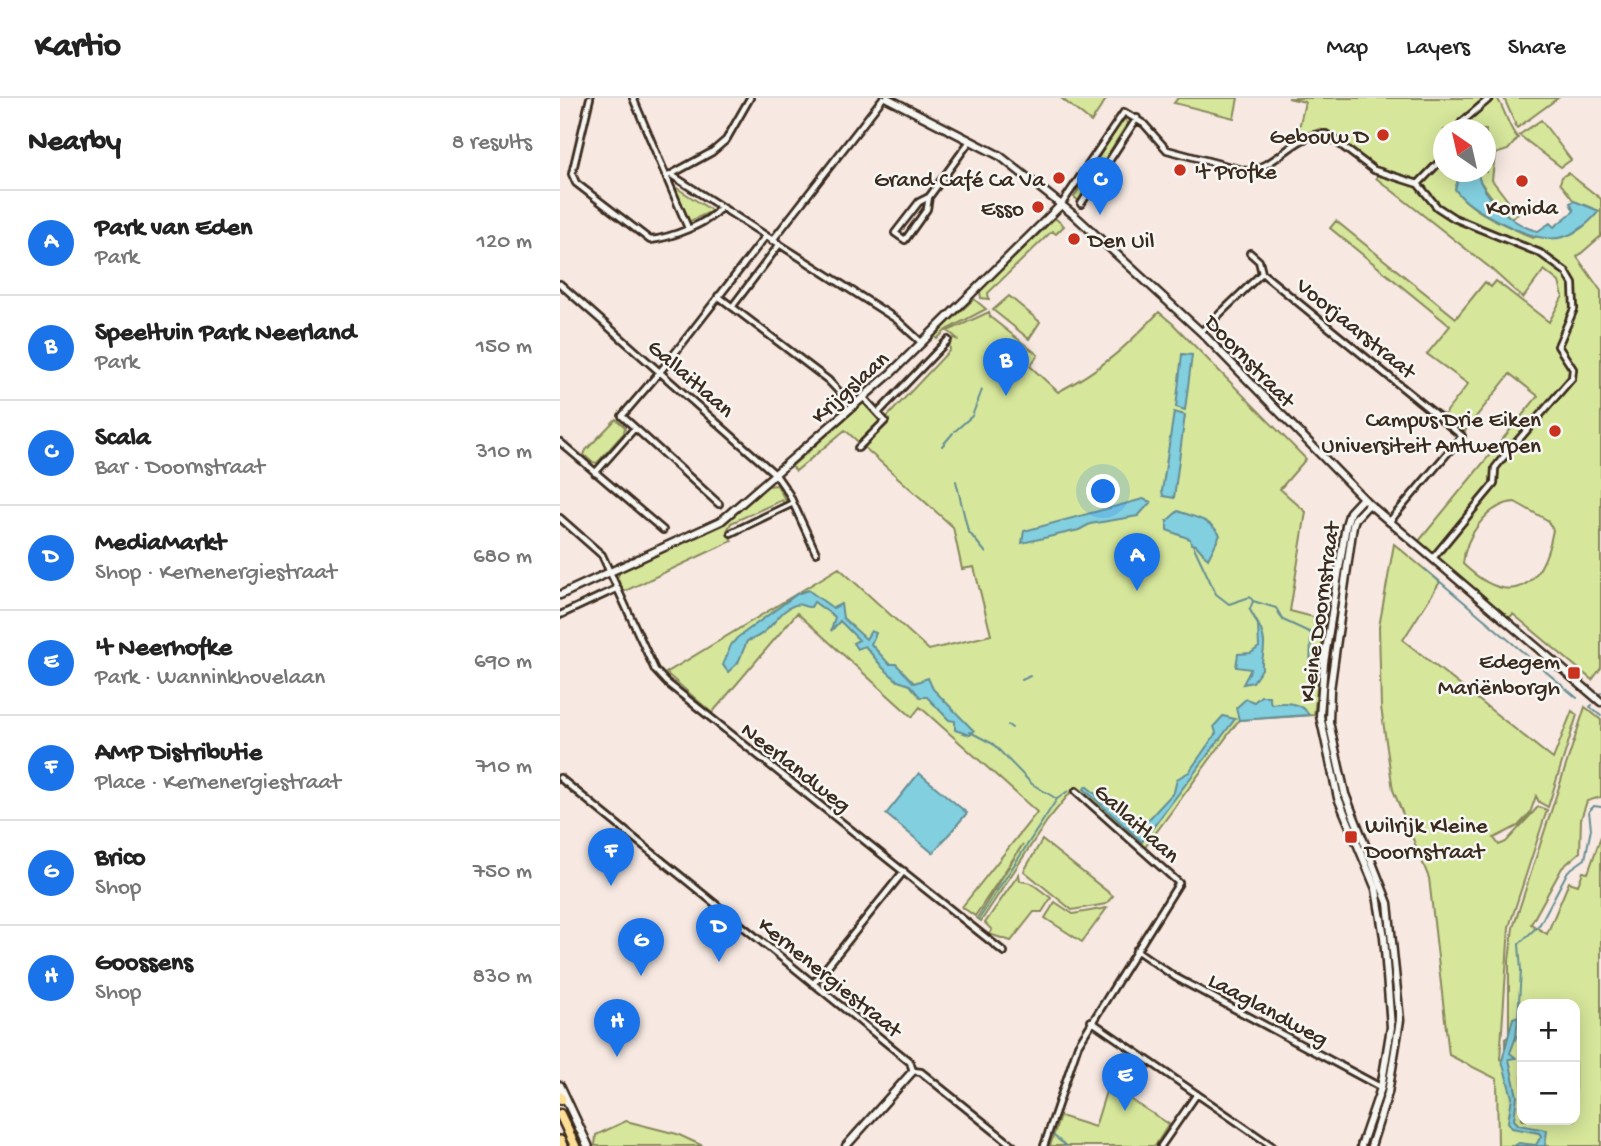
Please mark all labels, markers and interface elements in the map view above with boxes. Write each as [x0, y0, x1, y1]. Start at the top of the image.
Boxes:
text: Kartio [35, 29, 121, 67]
text: Map [1326, 34, 1368, 63]
text: Layers [1406, 34, 1470, 63]
text: Share [1508, 34, 1566, 63]
north arrow [1433, 119, 1496, 182]
place label: Gebouw D [1269, 125, 1370, 152]
text: Nearby [28, 126, 121, 161]
marker: Gebouw D [1375, 127, 1391, 143]
text: 8 results [452, 130, 532, 157]
pin: C [1077, 157, 1123, 215]
place label: 't Profke [1194, 160, 1278, 187]
marker: 't Profke [1172, 162, 1188, 178]
place label: Grand Café Ca Va [874, 168, 1046, 195]
marker: Grand Café Ca Va [1051, 170, 1067, 186]
marker: Komida [1514, 173, 1530, 189]
place label: Komida [1486, 196, 1559, 223]
place label: Esso [981, 197, 1024, 224]
marker: Esso [1030, 199, 1046, 215]
text: Park van Eden [95, 214, 252, 245]
text: A [44, 229, 58, 256]
text: 120 m [477, 229, 532, 256]
place label: Den Uil [1086, 229, 1155, 256]
marker: Den Uil [1066, 231, 1082, 247]
text: Park [95, 245, 139, 272]
street label: Voorjaarstraat [1289, 273, 1421, 387]
street label: Doornstraat [1196, 309, 1301, 416]
text: Speeltuin Park Neerland [95, 319, 356, 350]
text: B [45, 334, 57, 361]
text: 150 m [476, 334, 532, 361]
street label: Gallaitlaan [641, 335, 739, 425]
pin: B [983, 338, 1029, 396]
street label: Krijgslaan [807, 347, 896, 431]
text: Park [95, 350, 139, 377]
place label: Campus Drie Eiken Universiteit Antwerpen [1321, 408, 1541, 461]
marker: Campus Drie Eiken Universiteit Antwerpen [1547, 423, 1563, 439]
text: Scala [95, 424, 151, 455]
text: C [45, 439, 57, 466]
text: 310 m [476, 439, 532, 466]
text: Bar · Doornstraat [95, 455, 265, 482]
your location [1086, 474, 1120, 508]
street label: Kleine Doornstraat [1295, 519, 1348, 704]
text: MediaMarkt [95, 529, 226, 560]
pin: A [1114, 533, 1160, 591]
text: D [44, 544, 59, 571]
text: 680 m [473, 544, 532, 571]
text: Shop · Kernenergiestraat [95, 560, 337, 587]
text: 't Neerhofke [95, 634, 232, 665]
text: E [44, 649, 58, 676]
text: 690 m [474, 649, 532, 676]
place label: Edegem Mariënborgh [1438, 650, 1560, 703]
text: Park · Wanninkhovelaan [95, 665, 325, 692]
marker: Edegem Mariënborgh [1566, 665, 1582, 681]
street label: Neerlandweg [735, 718, 855, 820]
text: AMP Distributie [95, 739, 262, 770]
text: F [45, 754, 57, 781]
text: 710 m [476, 754, 532, 781]
text: Place · Kernenergiestraat [95, 770, 341, 797]
street label: Gallaitlaan [1087, 779, 1184, 870]
place label: Wilrijk Kleine Doornstraat [1363, 814, 1489, 867]
pin: F [588, 828, 634, 886]
marker: Wilrijk Kleine Doornstraat [1343, 829, 1359, 845]
text: Brico [95, 844, 145, 875]
text: G [44, 859, 58, 886]
text: 750 m [473, 859, 532, 886]
text: Shop [95, 875, 141, 902]
pin: D [696, 904, 742, 962]
street label: Kernenergiestraat [751, 912, 907, 1046]
pin: G [618, 918, 664, 976]
text: Goossens [95, 949, 193, 980]
text: H [44, 964, 58, 991]
text: 830 m [473, 964, 532, 991]
street label: Laaglandweg [1203, 968, 1332, 1054]
text: Shop [95, 980, 141, 1007]
pin: H [594, 999, 640, 1057]
map controls [1517, 999, 1580, 1125]
button: + [1517, 999, 1580, 1062]
pin: E [1102, 1053, 1148, 1111]
button: − [1517, 1062, 1580, 1125]

